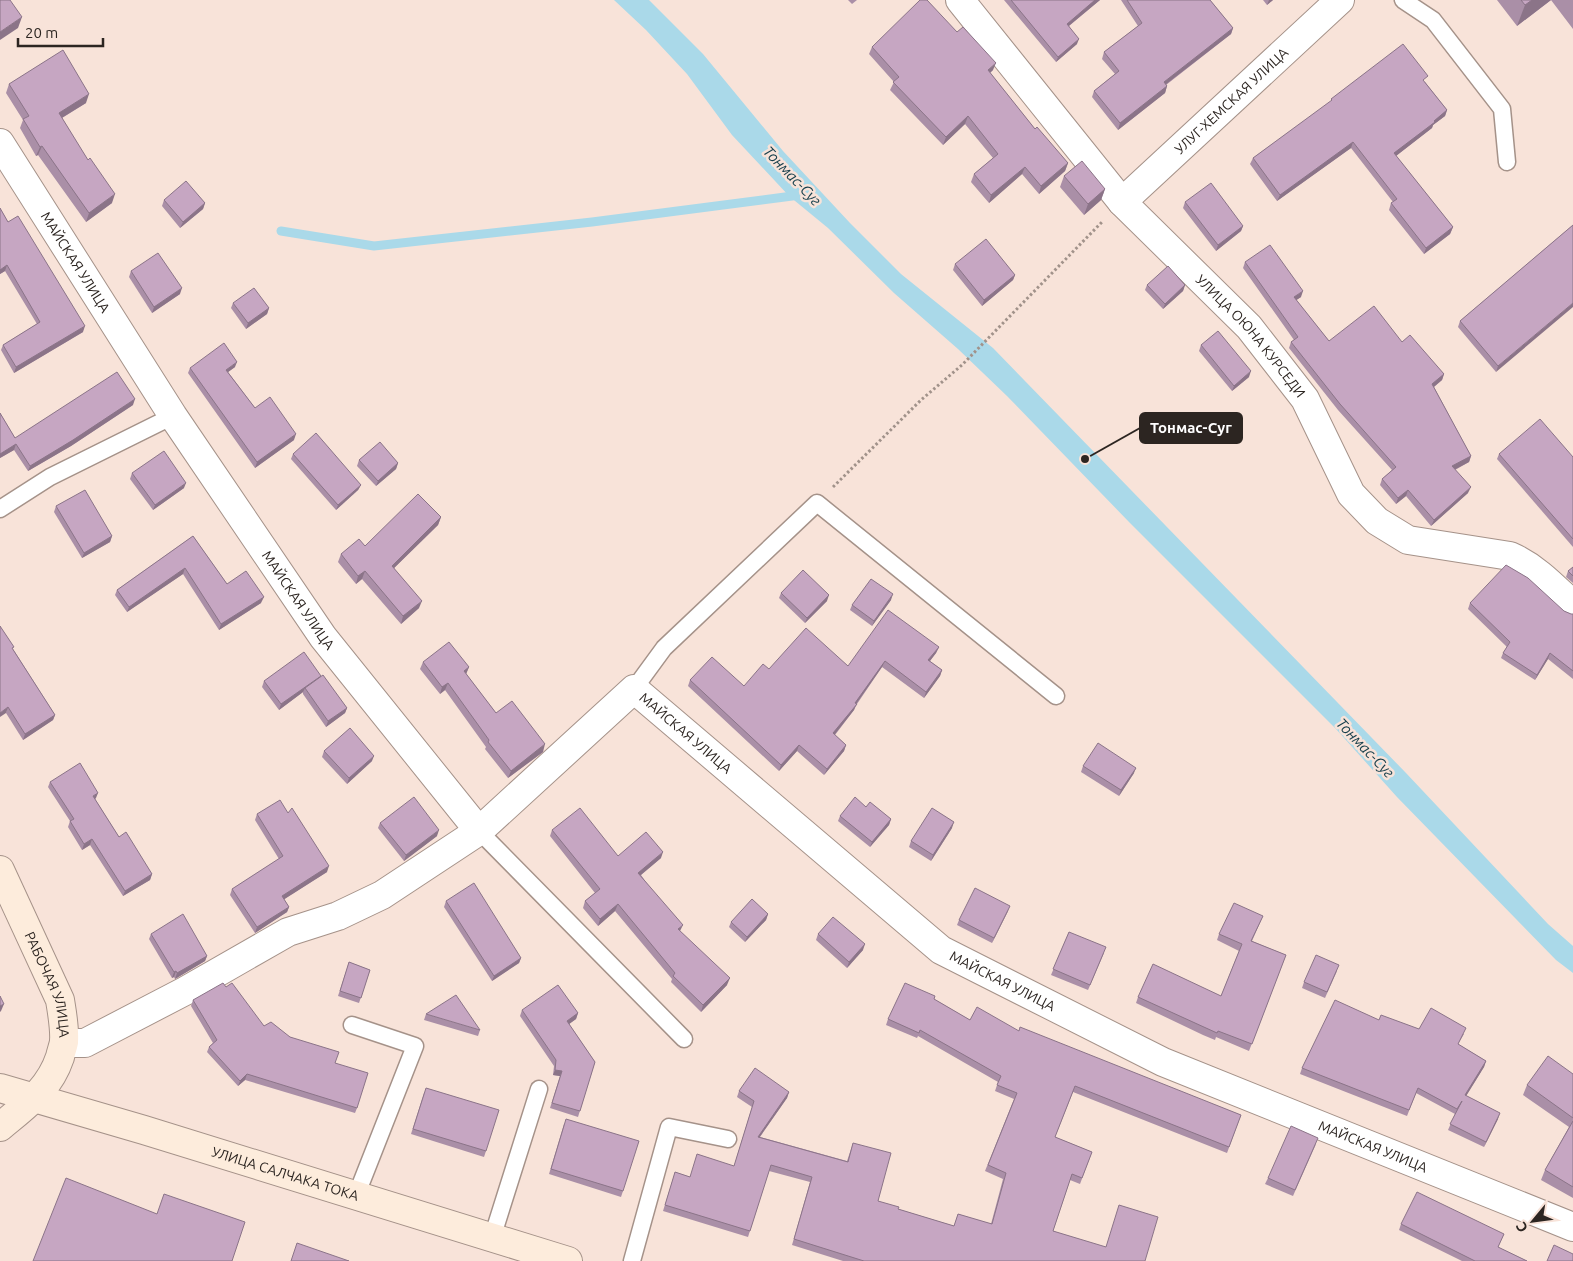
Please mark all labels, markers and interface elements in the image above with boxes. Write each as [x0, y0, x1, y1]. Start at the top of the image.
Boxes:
scale bar [18, 15, 102, 47]
text: 20 m [25, 24, 58, 41]
street label: УЛУГ-ХЕМСКАЯ УЛИЦА [1171, 44, 1291, 157]
water label: Тонмас-Суг [760, 143, 825, 209]
street label: МАЙСКАЯ УЛИЦА [38, 209, 113, 315]
street label: УЛИЦА ОЮНА КУРСЕДИ [1193, 271, 1309, 401]
callout: Тонмас-Суг [1140, 413, 1242, 443]
text: Тонмас-Суг [1150, 419, 1232, 436]
street label: МАЙСКАЯ УЛИЦА [259, 548, 338, 653]
street label: МАЙСКАЯ УЛИЦА [636, 689, 735, 777]
water label: Тонмас-Суг [1333, 715, 1398, 781]
street label: РАБОЧАЯ УЛИЦА [22, 929, 72, 1038]
street label: МАЙСКАЯ УЛИЦА [947, 948, 1058, 1014]
street label: МАЙСКАЯ УЛИЦА [1316, 1117, 1430, 1176]
street label: УЛИЦА САЛЧАКА ТОКА [210, 1143, 361, 1204]
north arrow [1508, 1196, 1558, 1246]
text: С [1512, 1219, 1531, 1235]

